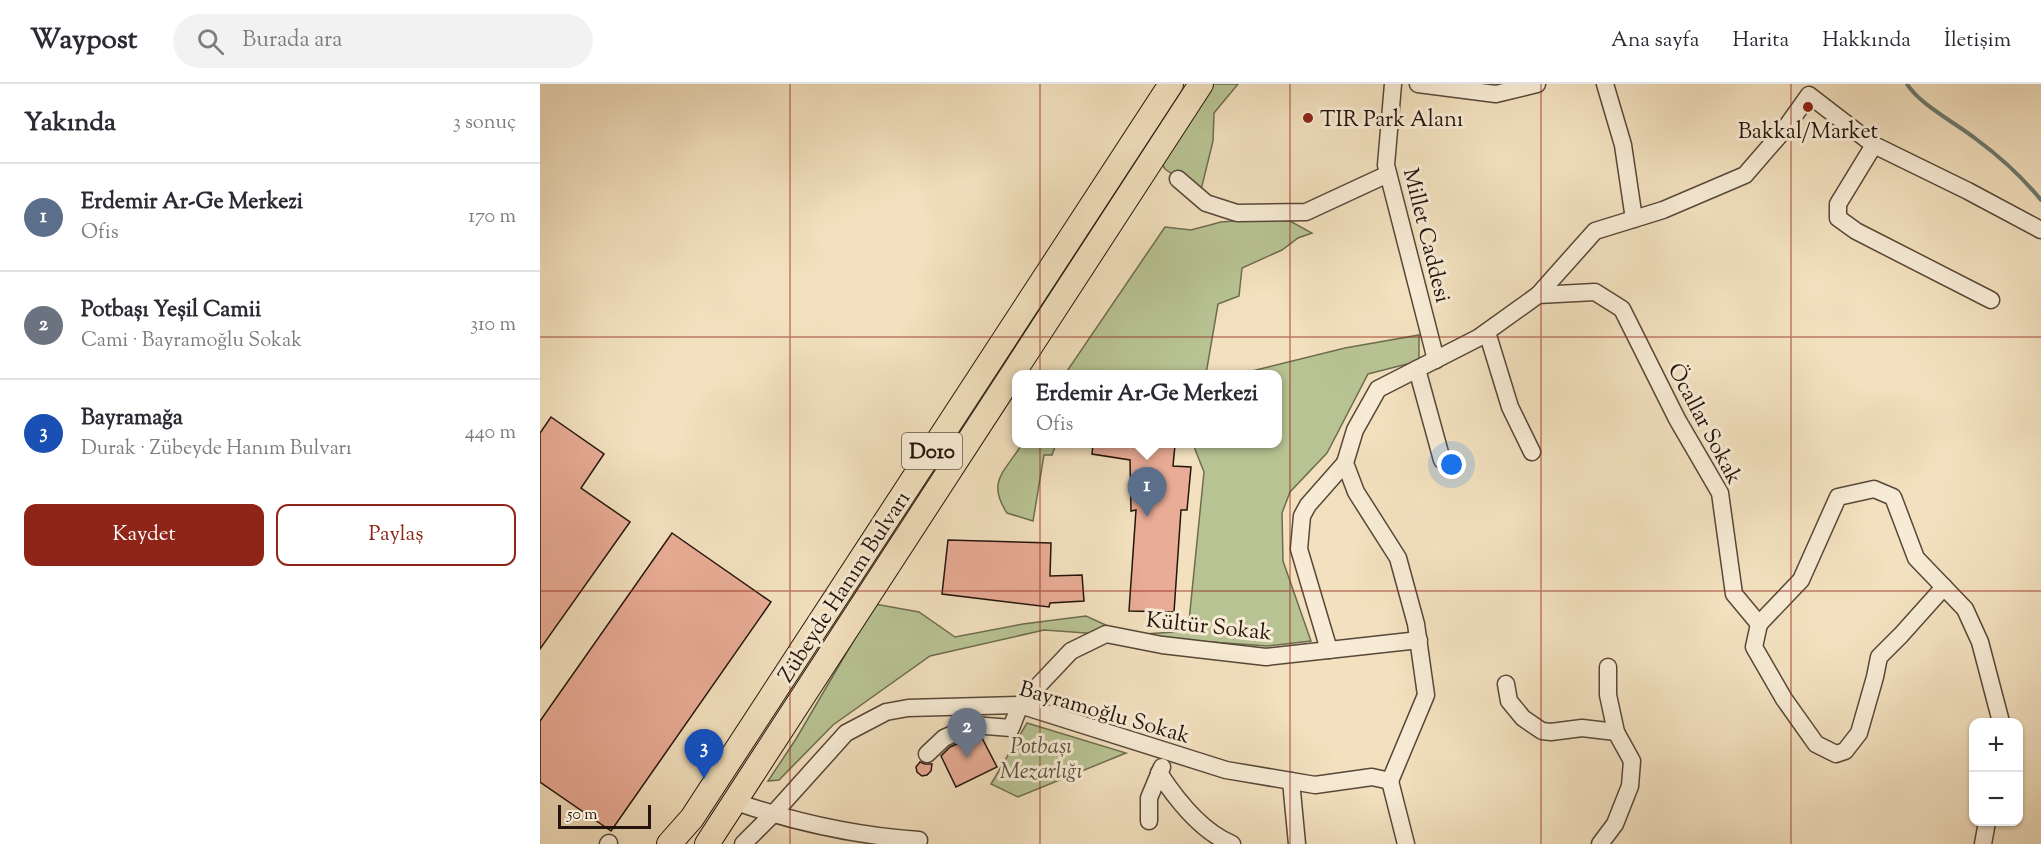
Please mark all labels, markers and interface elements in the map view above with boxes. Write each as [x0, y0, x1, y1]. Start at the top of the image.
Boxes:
search box [173, 14, 593, 68]
text: Waypost [30, 21, 137, 61]
icon: search [194, 25, 227, 58]
text: Burada ara [242, 25, 342, 57]
text: Ana sayfa [1611, 26, 1700, 56]
text: Harita [1733, 26, 1789, 56]
text: Hakkında [1822, 26, 1911, 56]
text: İletişim [1944, 26, 2011, 56]
marker: Bakkal/Market [1801, 100, 1815, 114]
text: Yakında [24, 105, 116, 142]
place label: TIR Park Alanı [1320, 105, 1463, 137]
text: 3 sonuç [453, 109, 516, 138]
marker: TIR Park Alanı [1301, 111, 1315, 125]
place label: Bakkal/Market [1738, 117, 1879, 149]
street label: Millet Caddesi [1393, 165, 1457, 306]
text: Erdemir Ar-Ge Merkezi [81, 187, 303, 219]
text: 1 [40, 203, 47, 232]
text: 170 m [468, 203, 516, 232]
text: Ofis [81, 219, 119, 248]
text: Potbaşı Yeşil Camii [81, 295, 261, 327]
text: 2 [39, 311, 48, 340]
text: 310 m [470, 311, 516, 340]
text: Cami · Bayramoğlu Sokak [81, 327, 302, 356]
street label: Öcallar Sokak [1658, 358, 1750, 491]
popup [1012, 370, 1282, 448]
text: Erdemir Ar-Ge Merkezi [1036, 379, 1258, 411]
text: Bayramağa [81, 403, 183, 435]
text: Ofis [1036, 411, 1073, 440]
text: 3 [39, 419, 48, 448]
text: 440 m [465, 419, 516, 448]
road number: D010 [902, 433, 962, 469]
text: Durak · Zübeyde Hanım Bulvarı [81, 435, 352, 464]
your location [1437, 450, 1466, 479]
pin: 1 [1128, 468, 1166, 517]
street label: Zübeyde Hanım Bulvarı [772, 486, 920, 690]
button: Kaydet [24, 504, 264, 566]
button: Paylaş [276, 504, 516, 566]
street label: Kültür Sokak [1144, 605, 1273, 650]
street label: Bayramoğlu Sokak [1015, 674, 1193, 754]
pin: 2 [948, 708, 986, 758]
map controls [1969, 718, 2023, 826]
button: + [1969, 718, 2023, 772]
pin: 3 [684, 730, 724, 779]
park label: Potbaşı Mezarlığı [1000, 732, 1082, 789]
button: − [1969, 772, 2023, 826]
scale bar [558, 802, 651, 830]
text: 50 m [567, 804, 598, 827]

